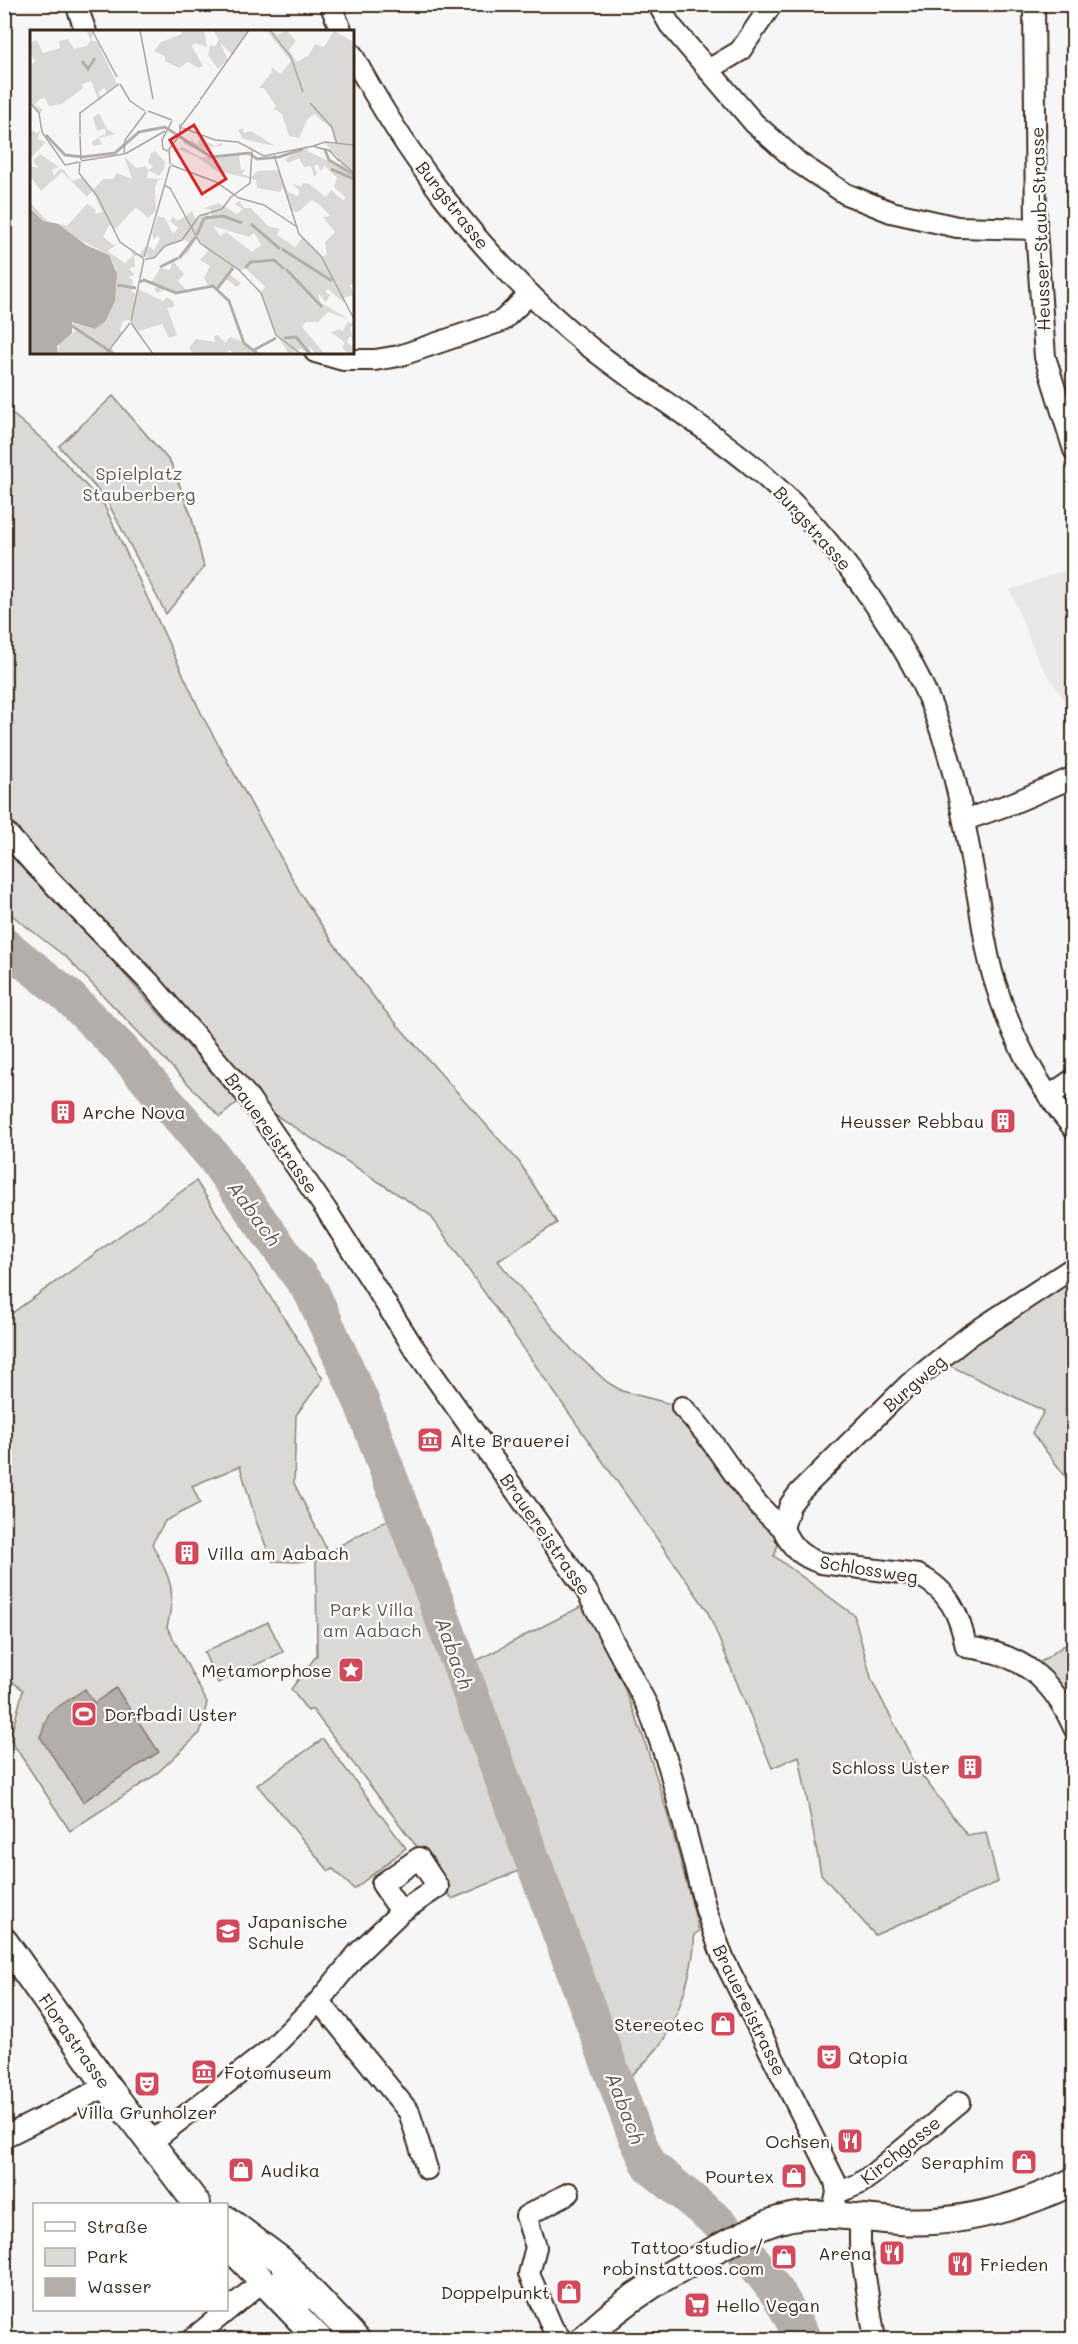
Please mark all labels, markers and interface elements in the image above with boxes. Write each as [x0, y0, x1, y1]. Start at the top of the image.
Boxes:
inset map [30, 30, 354, 354]
street label: Heusser-Staub-Strasse [1024, 127, 1056, 331]
street label: Burgstrasse [411, 156, 495, 254]
park label: Spielplatz Stauberberg [83, 461, 195, 506]
street label: Burgstrasse [769, 481, 857, 575]
street label: Brauereistrasse [220, 1068, 324, 1198]
building icon: Arche Nova [48, 1097, 78, 1127]
place label: Arche Nova [82, 1100, 186, 1124]
building icon: Heusser Rebbau [988, 1106, 1018, 1136]
place label: Heusser Rebbau [840, 1109, 984, 1133]
water label: Aabach [223, 1175, 287, 1251]
street label: Burgweg [877, 1349, 951, 1417]
museum icon: Alte Brauerei [415, 1425, 445, 1455]
place label: Alte Brauerei [450, 1428, 570, 1452]
street label: Brauereistrasse [495, 1468, 597, 1600]
building icon: Villa am Aabach [172, 1538, 202, 1568]
place label: Villa am Aabach [207, 1541, 349, 1565]
street label: Schlossweg [818, 1549, 920, 1589]
park label: Park Villa am Aabach [323, 1597, 421, 1642]
water label: Aabach [430, 1614, 480, 1692]
place icon: Metamorphose [336, 1655, 366, 1685]
place label: Metamorphose [202, 1658, 332, 1682]
sports icon: Dorfbadi Uster [69, 1699, 99, 1729]
place label: Dorfbadi Uster [104, 1702, 237, 1726]
building icon: Schloss Uster [955, 1752, 985, 1782]
place label: Schloss Uster [832, 1755, 950, 1779]
place label: Japanische Schule [248, 1909, 348, 1954]
school or university icon: Japanische Schule [213, 1916, 243, 1946]
street label: Brauereistrasse [708, 1940, 792, 2080]
street label: Florastrasse [33, 1989, 117, 2093]
shop icon: Stereotec [708, 2009, 738, 2039]
place label: Stereotec [614, 2012, 704, 2036]
theatre icon: Qtopia [814, 2042, 844, 2072]
place label: Qtopia [848, 2045, 908, 2069]
museum icon: Fotomuseum [189, 2057, 219, 2087]
place label: Fotomuseum [224, 2060, 332, 2084]
theatre icon: Villa Grunholzer [132, 2069, 162, 2099]
water label: Aabach [601, 2069, 651, 2147]
place label: Villa Grunholzer [77, 2100, 217, 2124]
street label: Kirchgasse [855, 2110, 945, 2190]
restaurant icon: Ochsen [835, 2126, 865, 2156]
place label: Ochsen [765, 2129, 830, 2153]
shop icon: Seraphim [1009, 2147, 1039, 2177]
place label: Seraphim [921, 2150, 1004, 2174]
shop icon: Audika [226, 2155, 256, 2185]
place label: Audika [260, 2158, 320, 2182]
shop icon: Pourtex [779, 2161, 809, 2191]
place label: Pourtex [705, 2164, 774, 2188]
legend [33, 2203, 228, 2311]
text: Straße [87, 2214, 148, 2238]
place label: Tattoo studio / robinstattoos.com [603, 2235, 764, 2280]
restaurant icon: Arena [877, 2238, 907, 2268]
place label: Arena [818, 2241, 872, 2265]
shop icon: Tattoo studio / robinstattoos.com [769, 2242, 799, 2272]
text: Park [87, 2244, 128, 2268]
restaurant icon: Frieden [945, 2249, 975, 2279]
place label: Frieden [980, 2252, 1048, 2276]
text: Wasser [87, 2274, 152, 2298]
shop icon: Doppelpunkt [554, 2277, 584, 2307]
place label: Doppelpunkt [441, 2280, 550, 2304]
supermarket icon: Hello Vegan [682, 2290, 712, 2320]
place label: Hello Vegan [716, 2293, 820, 2317]

